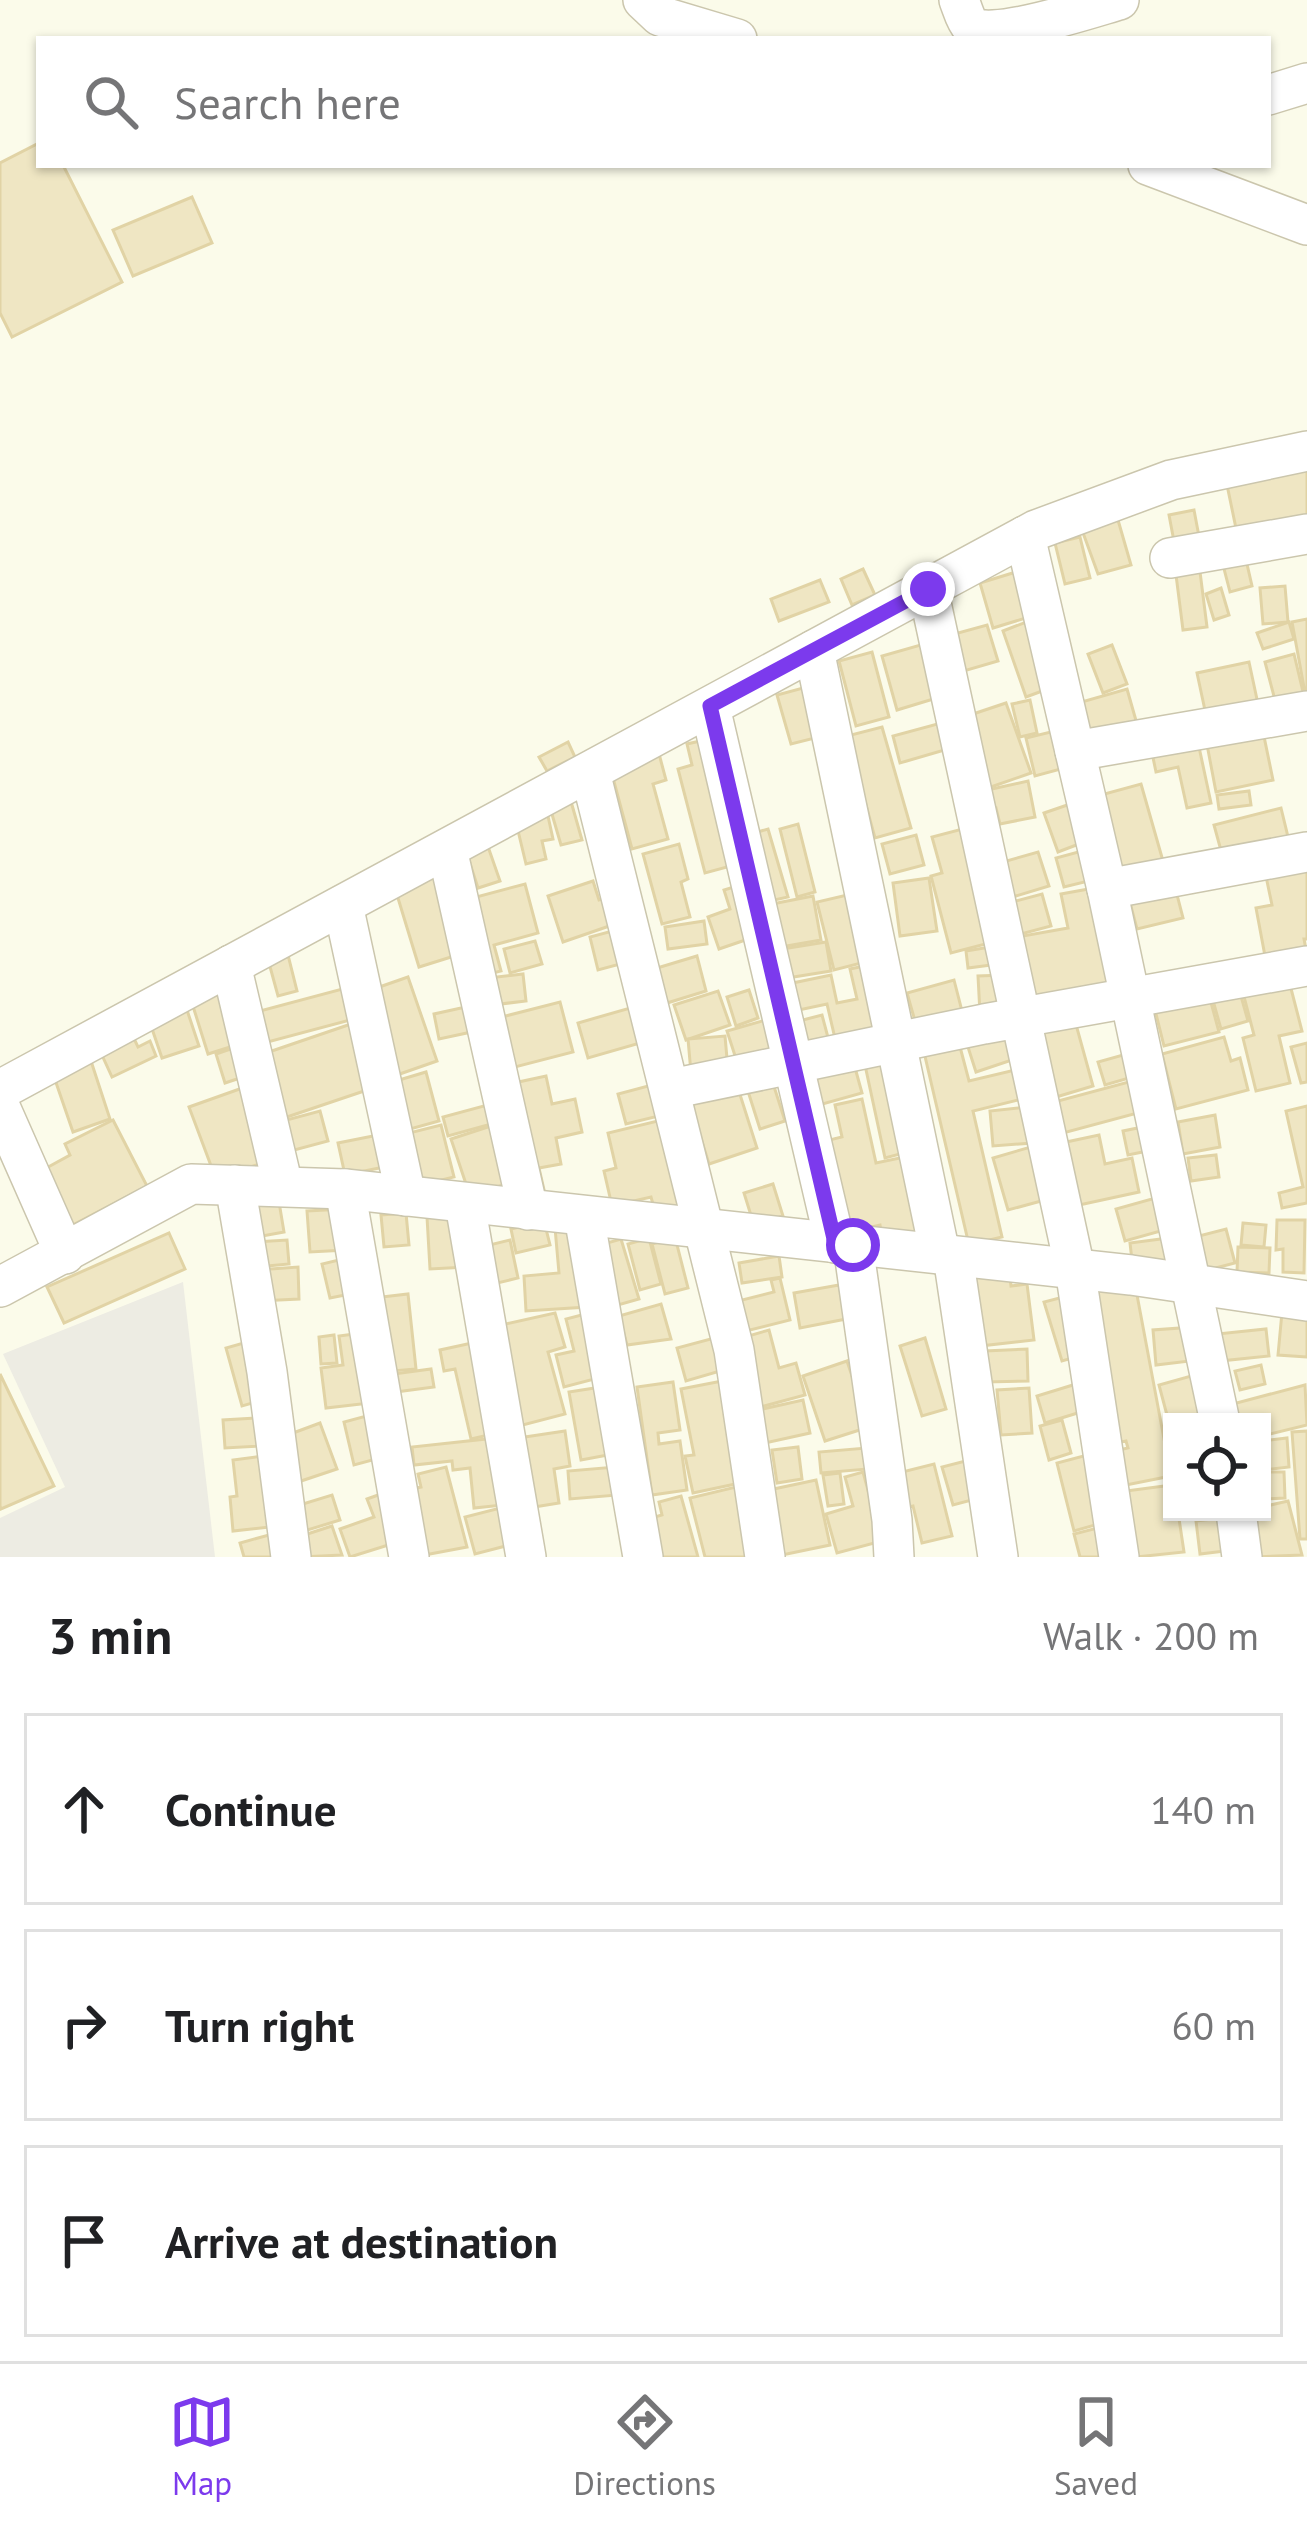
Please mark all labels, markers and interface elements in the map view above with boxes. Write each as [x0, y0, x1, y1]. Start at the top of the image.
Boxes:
search box [36, 36, 1271, 168]
icon: search [78, 69, 144, 135]
text: Search here [174, 73, 401, 131]
route end [901, 562, 955, 616]
route start [826, 1218, 880, 1272]
map controls [1163, 1413, 1271, 1521]
button: locate [1163, 1413, 1271, 1521]
text: 3 min [48, 1602, 172, 1668]
text: Walk · 200 m [1043, 1610, 1259, 1661]
icon: ahead [51, 1776, 117, 1842]
text: Continue [165, 1780, 337, 1838]
text: 140 m [1150, 1784, 1256, 1835]
icon: right [51, 1992, 117, 2058]
text: Turn right [165, 1996, 354, 2054]
text: 60 m [1171, 2000, 1256, 2051]
icon: arrive [51, 2208, 117, 2274]
text: Arrive at destination [165, 2212, 558, 2270]
tab: Map [169, 2389, 235, 2504]
tab: Directions [573, 2389, 716, 2504]
tab: Saved [1054, 2389, 1138, 2504]

